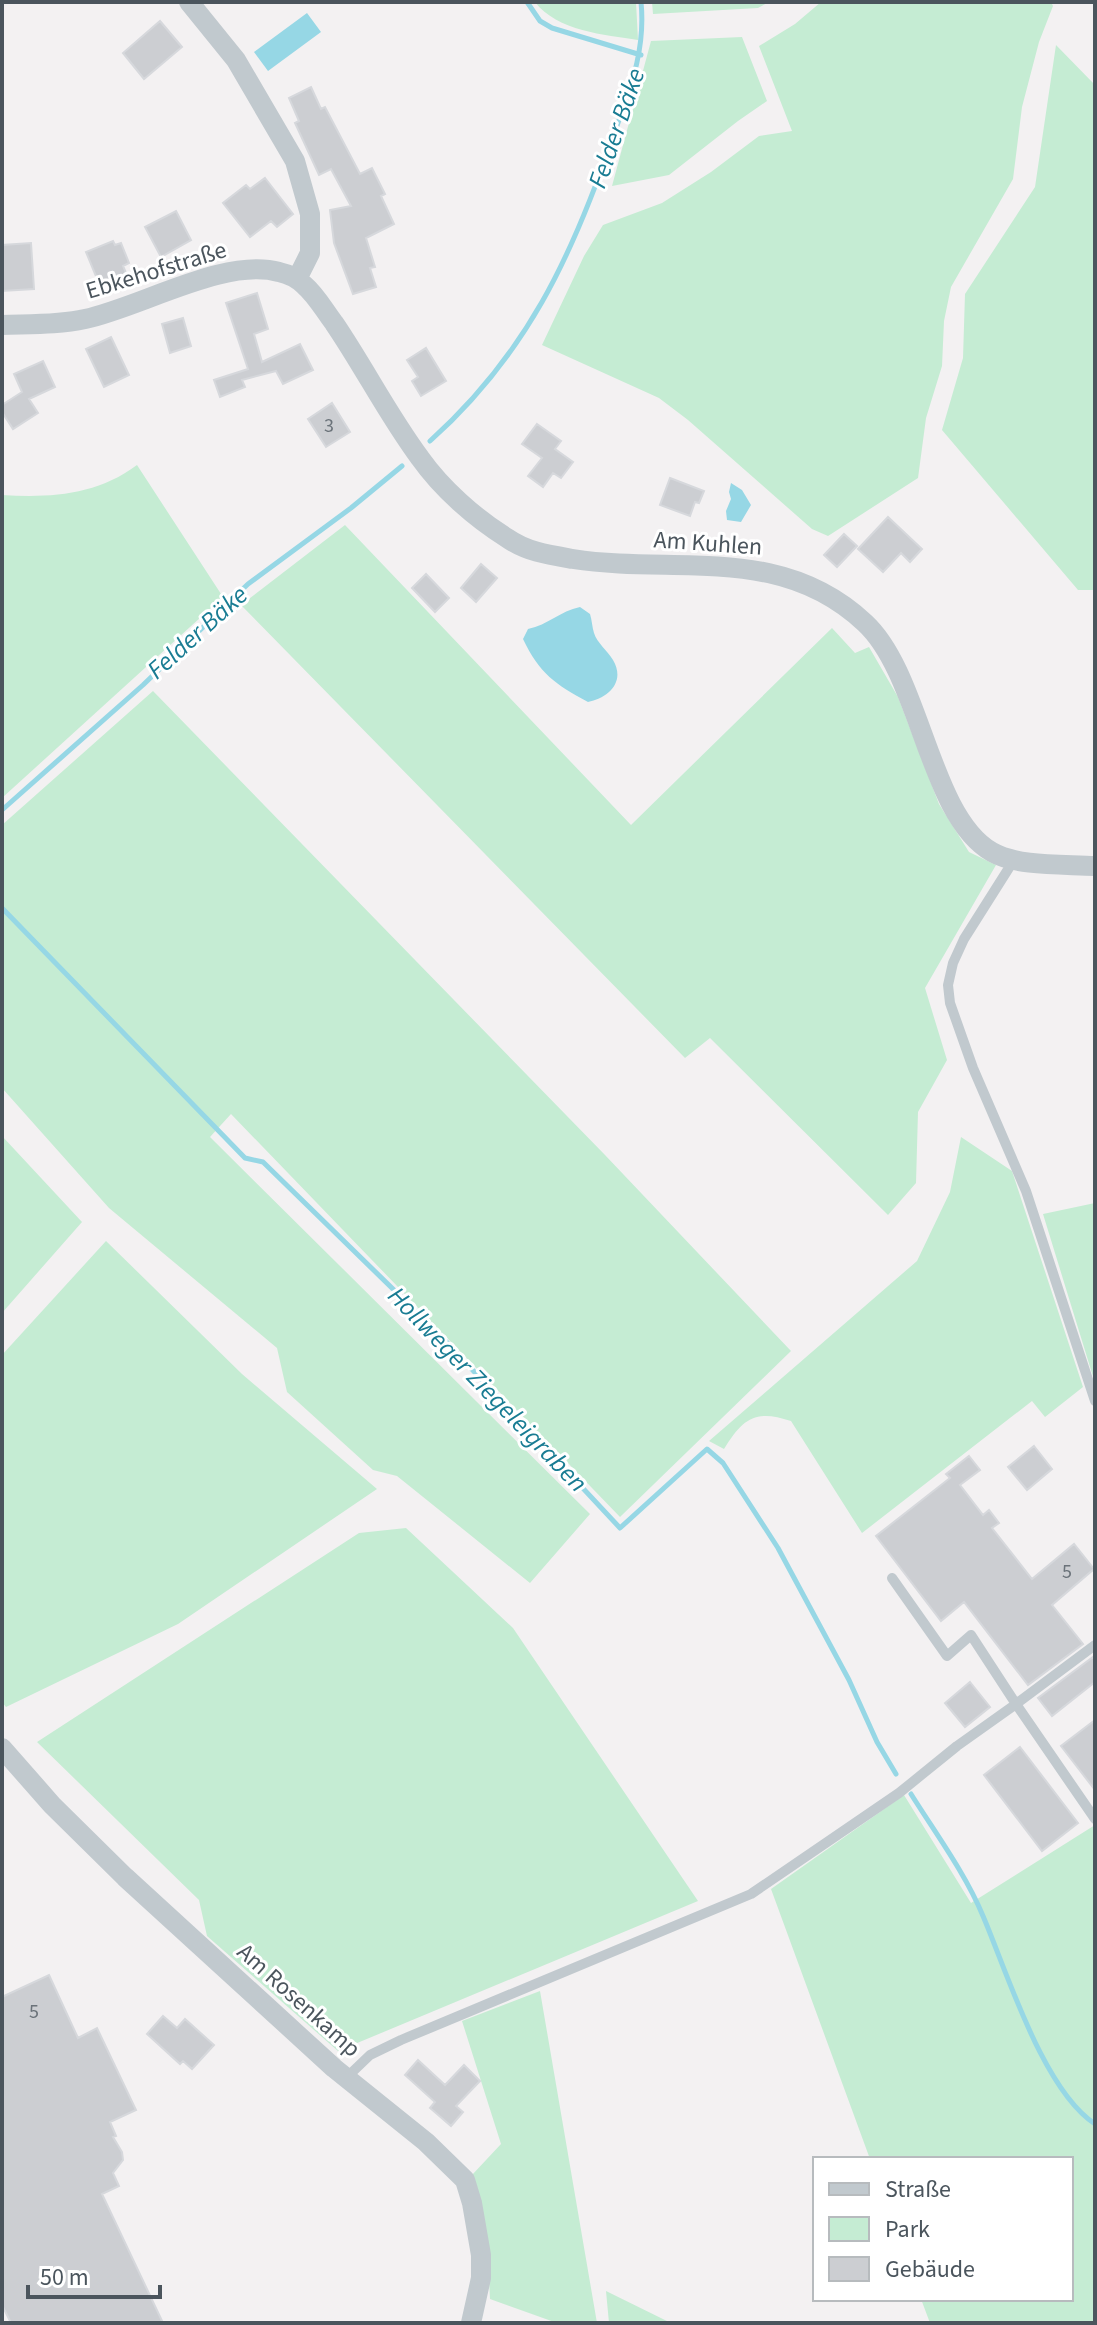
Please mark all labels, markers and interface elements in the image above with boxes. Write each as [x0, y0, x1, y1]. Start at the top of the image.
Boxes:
water label: Felder Bäke [579, 63, 654, 193]
street label: Ebkehofstraße [81, 232, 231, 308]
house number: 3 [324, 412, 334, 440]
street label: Am Kuhlen [653, 522, 763, 565]
water label: Felder Bäke [139, 577, 256, 688]
water label: Hollweger Ziegeleigraben [379, 1278, 596, 1500]
house number: 5 [1062, 1558, 1072, 1586]
street label: Am Rosenkamp [229, 1935, 368, 2066]
house number: 5 [29, 1998, 39, 2026]
legend [813, 2157, 1073, 2301]
text: Straße [885, 2172, 951, 2207]
text: Park [885, 2212, 930, 2247]
scale bar [28, 2249, 160, 2299]
text: Gebäude [885, 2252, 975, 2287]
text: 50 m [40, 2260, 89, 2295]

